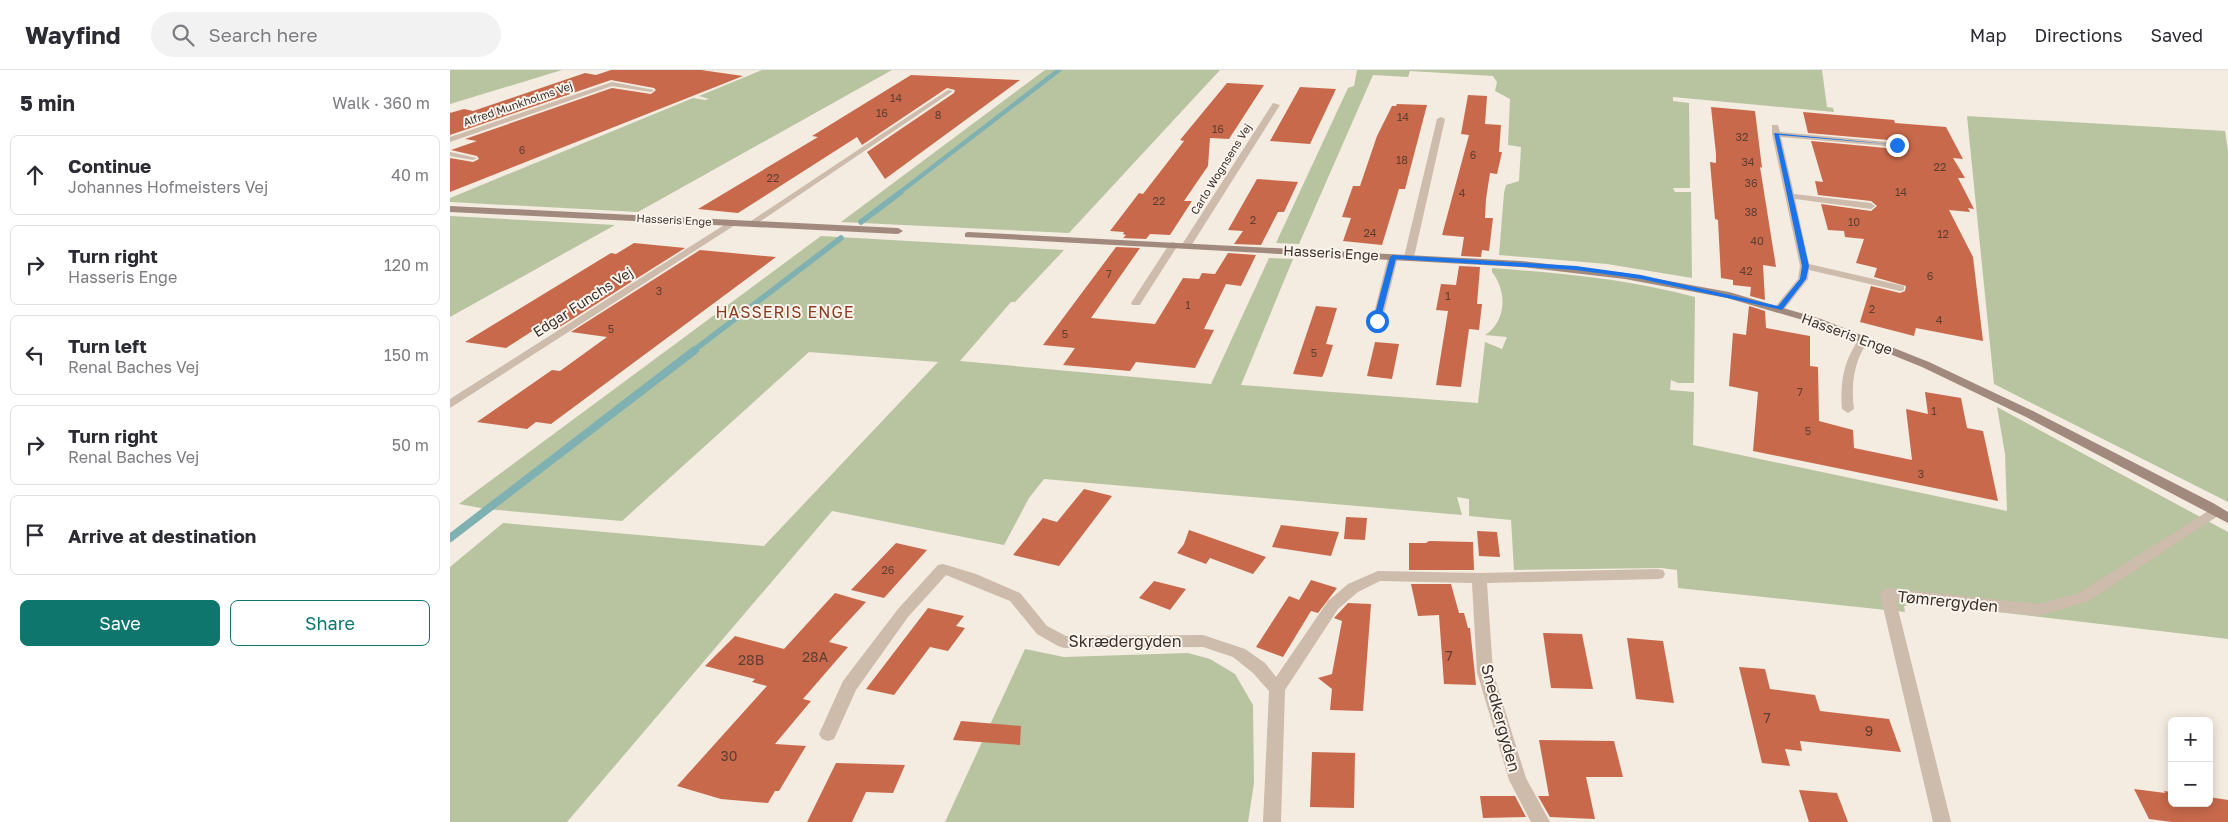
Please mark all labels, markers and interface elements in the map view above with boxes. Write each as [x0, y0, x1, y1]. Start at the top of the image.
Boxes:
search box [151, 12, 501, 57]
text: Wayfind [25, 20, 121, 49]
icon: search [169, 21, 197, 49]
text: Search here [209, 23, 317, 46]
text: Map [1970, 24, 2006, 46]
text: Directions [2034, 24, 2122, 46]
text: Saved [2150, 24, 2203, 46]
street label: Alfred Munkholms Vej [461, 79, 574, 128]
text: 5 min [20, 90, 75, 116]
house number: 14 [890, 91, 902, 104]
text: Walk · 360 m [332, 93, 430, 113]
house number: 16 [876, 106, 888, 119]
house number: 8 [935, 108, 942, 121]
house number: 14 [1397, 110, 1409, 123]
street label: Carlo Wognsens Vej [1187, 121, 1254, 217]
house number: 16 [1212, 122, 1224, 135]
house number: 32 [1736, 130, 1748, 143]
route end [1886, 134, 1909, 157]
house number: 6 [519, 143, 526, 156]
house number: 6 [1470, 148, 1477, 161]
house number: 18 [1396, 153, 1408, 166]
text: Continue [68, 154, 151, 177]
house number: 34 [1741, 155, 1755, 168]
house number: 22 [1934, 160, 1946, 173]
icon: ahead [21, 161, 49, 189]
text: 40 m [391, 165, 429, 185]
house number: 22 [767, 171, 779, 184]
house number: 36 [1744, 176, 1758, 189]
text: Johannes Hofmeisters Vej [68, 177, 268, 197]
house number: 14 [1895, 185, 1907, 198]
house number: 4 [1459, 186, 1466, 199]
house number: 22 [1153, 194, 1165, 207]
house number: 38 [1744, 205, 1758, 218]
street label: Hasseris Enge [636, 211, 712, 228]
house number: 2 [1250, 213, 1256, 226]
house number: 10 [1848, 215, 1860, 228]
house number: 24 [1363, 226, 1377, 239]
house number: 12 [1937, 227, 1949, 240]
house number: 40 [1750, 234, 1764, 247]
street label: Hasseris Enge [1283, 242, 1379, 263]
text: Turn right [68, 244, 158, 267]
icon: right [21, 251, 49, 279]
text: 120 m [384, 255, 429, 275]
street label: Edgar Funchs Vej [530, 263, 636, 340]
house number: 42 [1739, 264, 1753, 277]
text: Hasseris Enge [68, 267, 177, 287]
house number: 7 [1106, 267, 1112, 280]
house number: 6 [1927, 269, 1934, 282]
house number: 3 [656, 284, 662, 297]
house number: 1 [1445, 289, 1451, 302]
house number: 1 [1185, 298, 1191, 311]
district label: HASSERIS ENGE [715, 302, 855, 322]
house number: 2 [1869, 302, 1875, 315]
street label: Hasseris Enge [1799, 309, 1895, 358]
route start [1366, 310, 1389, 333]
house number: 4 [1936, 313, 1943, 326]
house number: 5 [608, 322, 614, 335]
house number: 5 [1062, 327, 1068, 340]
text: Turn left [68, 334, 147, 357]
icon: left [21, 341, 49, 369]
text: 150 m [384, 345, 429, 365]
house number: 5 [1311, 346, 1317, 359]
text: Renal Baches Vej [68, 357, 199, 377]
house number: 7 [1797, 385, 1803, 398]
house number: 1 [1931, 404, 1937, 417]
text: Turn right [68, 424, 158, 447]
house number: 5 [1805, 424, 1811, 437]
icon: right [21, 431, 49, 459]
text: 50 m [392, 435, 429, 455]
text: Renal Baches Vej [68, 447, 199, 467]
house number: 3 [1918, 467, 1924, 480]
icon: arrive [21, 521, 49, 549]
text: Arrive at destination [68, 524, 256, 547]
house number: 26 [881, 563, 895, 576]
street label: Tømrergyden [1897, 586, 1999, 616]
button: Save [20, 600, 220, 646]
button: Share [230, 600, 430, 646]
street label: Skrædergyden [1069, 631, 1181, 651]
house number: 7 [1445, 647, 1453, 664]
house number: 28A [802, 648, 829, 665]
house number: 28B [738, 651, 764, 668]
street label: Snedkergyden [1477, 662, 1525, 774]
house number: 7 [1763, 709, 1771, 726]
map controls [2168, 717, 2213, 807]
button: + [2168, 717, 2213, 762]
house number: 9 [1865, 722, 1873, 739]
house number: 30 [721, 747, 737, 764]
button: − [2168, 762, 2213, 807]

